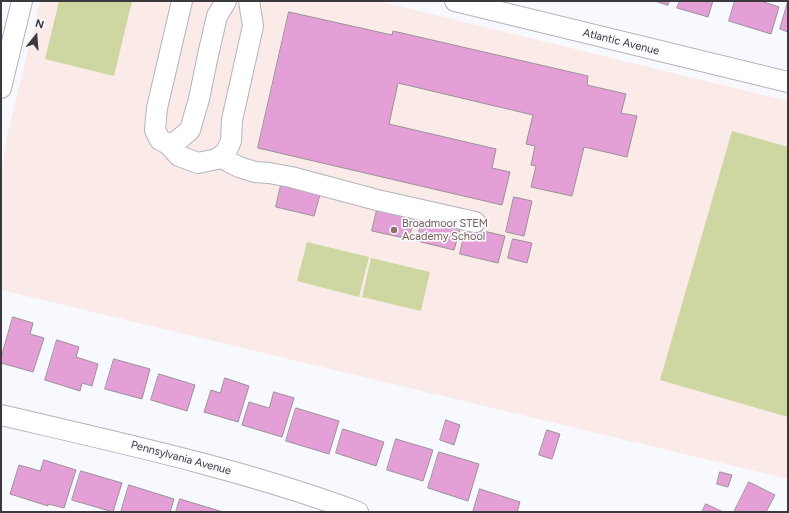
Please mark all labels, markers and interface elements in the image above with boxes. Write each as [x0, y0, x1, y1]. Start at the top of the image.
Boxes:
north arrow [16, 16, 56, 56]
text: N [34, 17, 46, 32]
street label: Atlantic Avenue [581, 26, 661, 58]
place label: Broadmoor STEM Academy School [402, 217, 488, 243]
marker: Broadmoor STEM Academy School [389, 225, 399, 235]
street label: Pennsylvania Avenue [129, 438, 233, 478]

